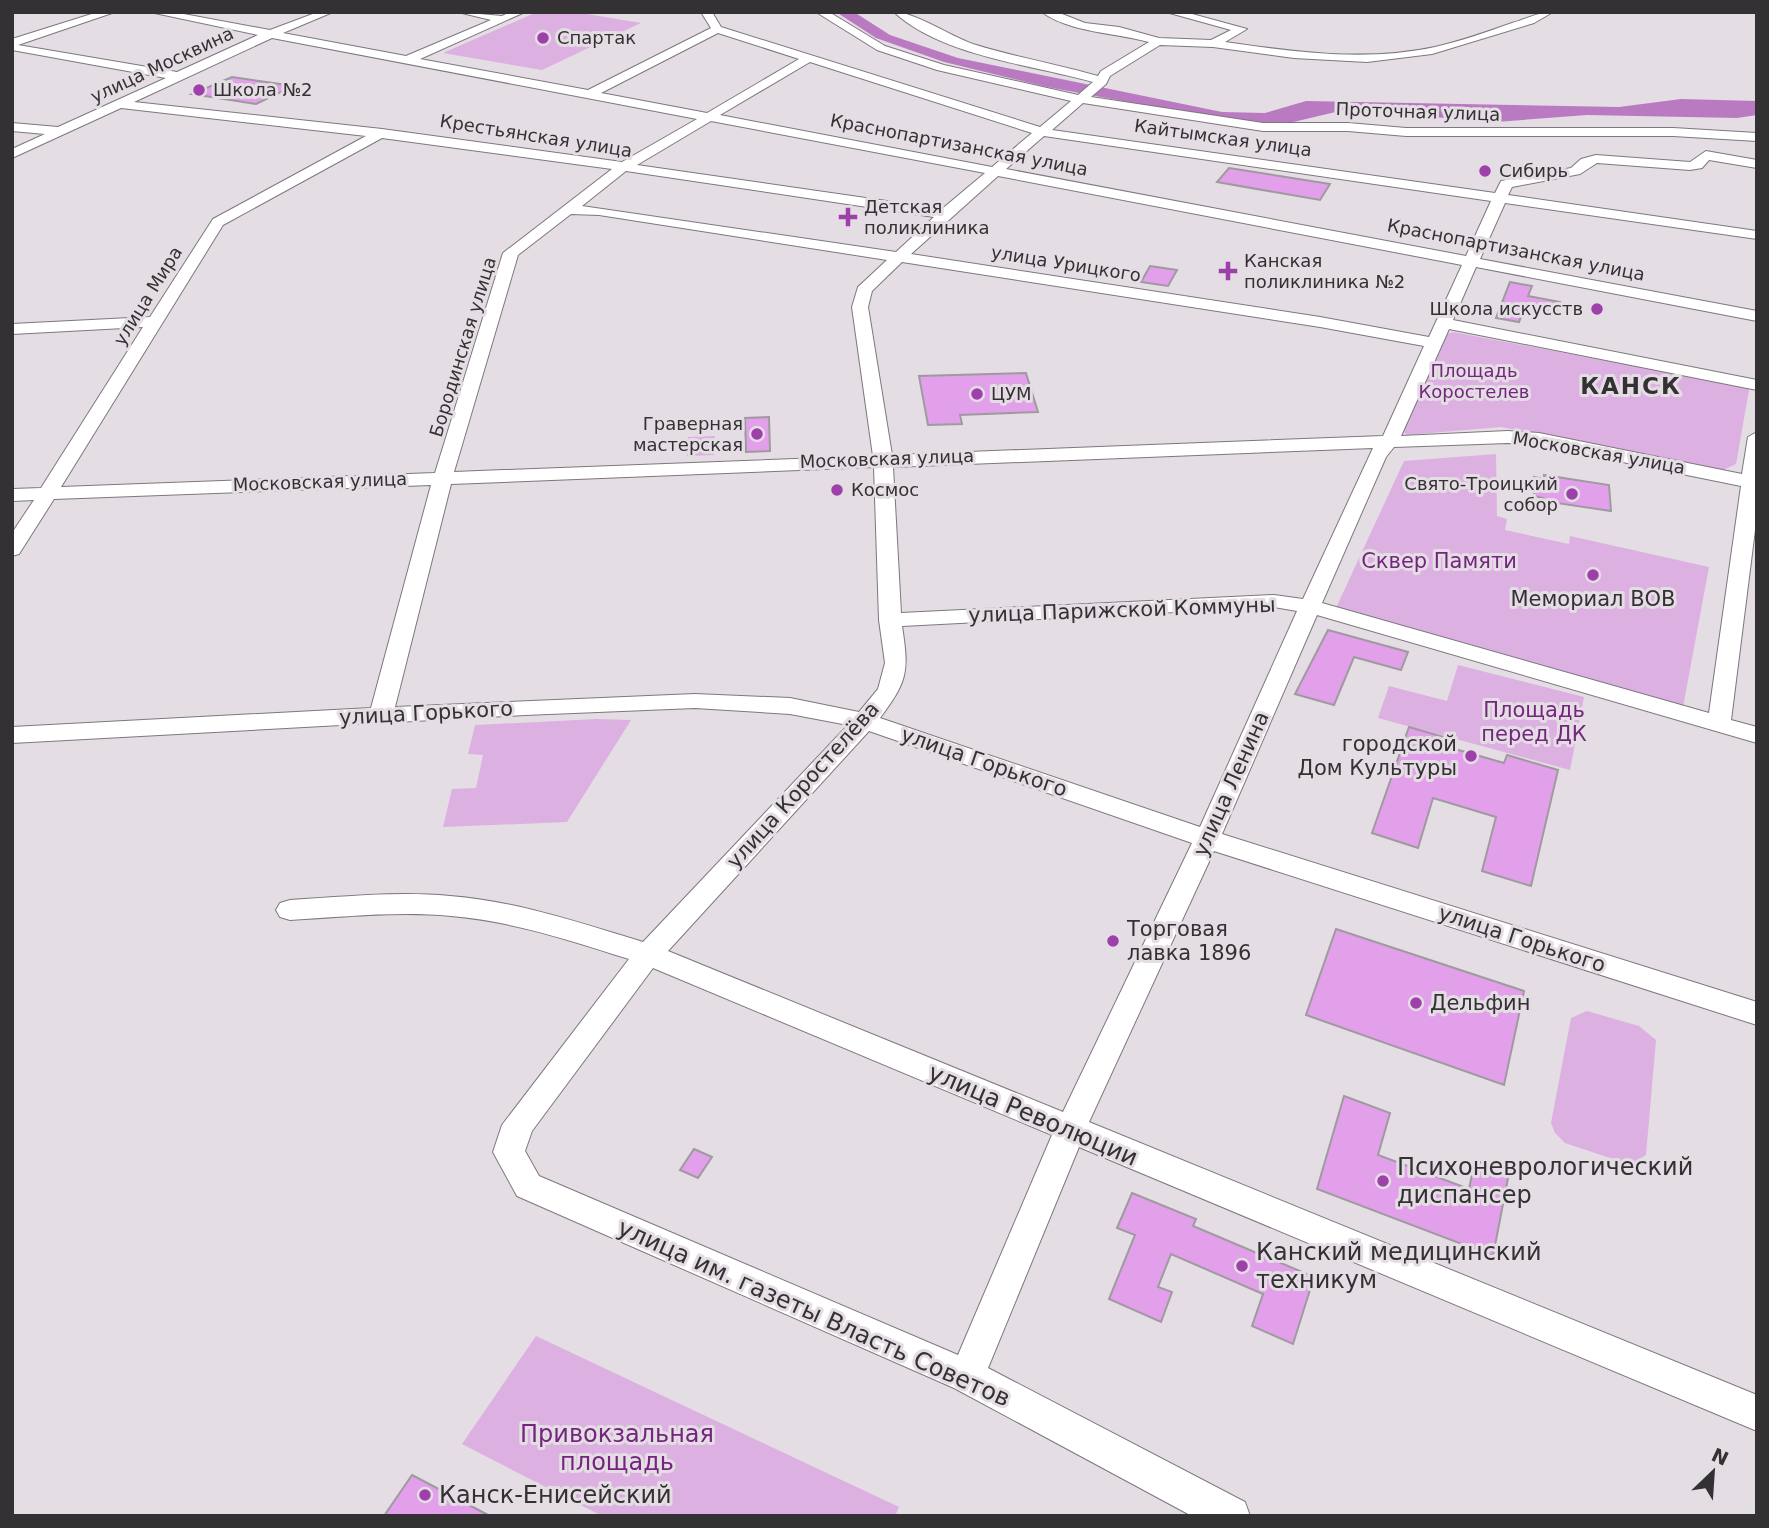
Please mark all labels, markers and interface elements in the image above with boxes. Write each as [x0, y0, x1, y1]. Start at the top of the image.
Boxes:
street label: улица Москвина [87, 22, 237, 107]
place label: Спартак [557, 27, 636, 48]
marker: Спартак [535, 30, 551, 46]
place label: Школа №2 [213, 79, 313, 100]
marker: Школа №2 [191, 82, 207, 98]
street label: Проточная улица [1335, 98, 1501, 125]
street label: Краснопартизанская улица [828, 109, 1090, 180]
street label: Крестьянская улица [438, 110, 634, 161]
street label: Кайтымская улица [1133, 115, 1313, 160]
place label: Сибирь [1499, 160, 1568, 181]
marker: Сибирь [1477, 163, 1493, 179]
place label: Детская поликлиника [864, 196, 989, 238]
marker: Детская поликлиника [838, 207, 858, 227]
street label: Краснопартизанская улица [1385, 214, 1647, 285]
street label: улица Урицкого [990, 241, 1143, 286]
street label: улица Мира [109, 242, 186, 349]
place label: Канская поликлиника №2 [1244, 250, 1405, 292]
street label: Бородинская улица [425, 254, 500, 439]
marker: Канская поликлиника №2 [1218, 261, 1238, 281]
place label: Школа искусств [1430, 298, 1583, 319]
marker: Школа искусств [1589, 301, 1605, 317]
park label: Площадь Коростелев [1419, 360, 1529, 402]
district label: КАНСК [1580, 373, 1682, 399]
place label: ЦУМ [991, 383, 1031, 404]
marker: ЦУМ [969, 386, 985, 402]
place label: Граверная мастерская [633, 413, 743, 455]
marker: Граверная мастерская [749, 426, 765, 442]
street label: Московская улица [1511, 427, 1687, 478]
street label: Московская улица [799, 445, 975, 472]
street label: Московская улица [232, 468, 408, 495]
place label: Свято-Троицкий собор [1404, 473, 1558, 515]
place label: Космос [851, 479, 919, 500]
marker: Космос [829, 482, 845, 498]
marker: Свято-Троицкий собор [1564, 486, 1580, 502]
park label: Сквер Памяти [1361, 549, 1517, 573]
marker: Мемориал ВОВ [1585, 567, 1601, 583]
place label: Мемориал ВОВ [1510, 587, 1676, 611]
street label: улица Парижской Коммуны [968, 593, 1276, 627]
street label: улица Горького [338, 696, 514, 730]
street label: улица Коростелёва [722, 697, 884, 873]
park label: Площадь перед ДК [1481, 698, 1587, 746]
street label: улица Ленина [1188, 708, 1274, 860]
street label: улица Горького [898, 722, 1070, 802]
place label: городской Дом Культуры [1298, 732, 1457, 780]
marker: городской Дом Культуры [1463, 748, 1479, 764]
street label: улица Горького [1435, 901, 1609, 977]
place label: Торговая лавка 1896 [1126, 917, 1251, 965]
marker: Торговая лавка 1896 [1105, 933, 1121, 949]
place label: Дельфин [1430, 991, 1530, 1015]
marker: Дельфин [1408, 995, 1424, 1011]
street label: улица Революции [924, 1058, 1142, 1172]
place label: Психоневрологический диспансер [1397, 1153, 1693, 1209]
marker: Психоневрологический диспансер [1375, 1173, 1391, 1189]
street label: улица им. газеты Власть Советов [613, 1213, 1015, 1413]
place label: Канский медицинский техникум [1256, 1238, 1542, 1294]
marker: Канский медицинский техникум [1234, 1258, 1250, 1274]
park label: Привокзальная площадь [520, 1420, 714, 1476]
north arrow [1678, 1437, 1748, 1507]
text: N [1708, 1443, 1732, 1470]
place label: Канск-Енисейский [439, 1481, 672, 1509]
marker: Канск-Енисейский [417, 1487, 433, 1503]

